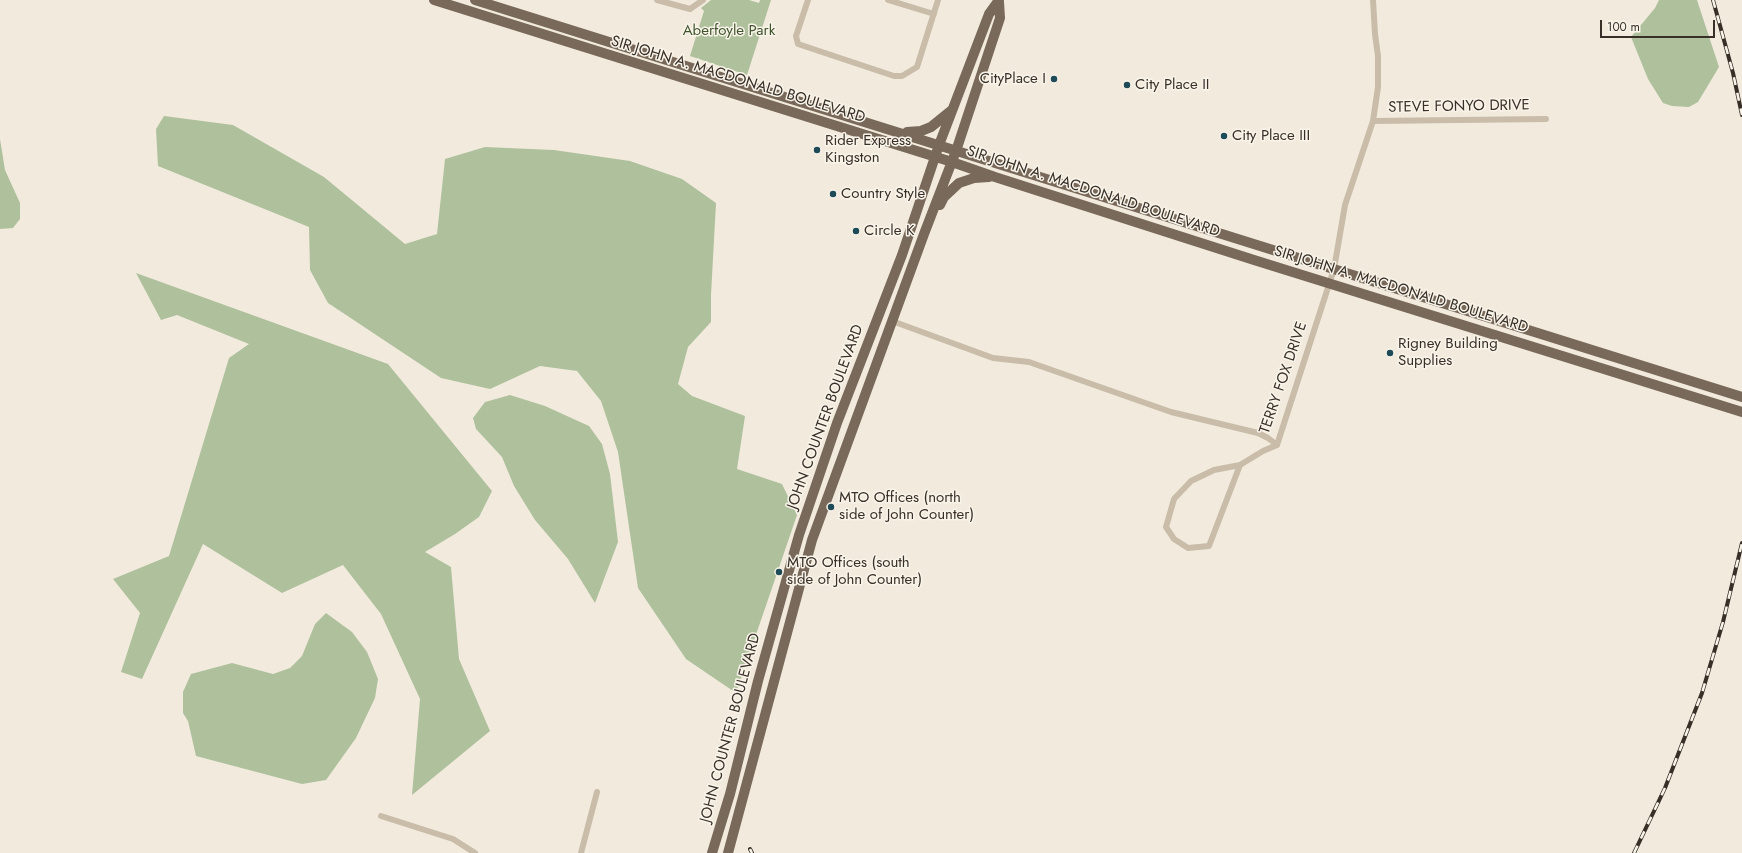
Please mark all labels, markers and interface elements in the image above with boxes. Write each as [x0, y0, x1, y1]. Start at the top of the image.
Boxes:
scale bar [1602, 12, 1717, 38]
text: 100 m [1607, 18, 1640, 36]
park label: Aberfoyle Park [683, 22, 775, 40]
street label: SIR JOHN A. MACDONALD BOULEVARD [609, 33, 867, 127]
place label: CityPlace I [980, 70, 1046, 88]
marker: CityPlace I [1049, 74, 1059, 84]
place label: City Place II [1135, 76, 1210, 94]
marker: City Place II [1122, 80, 1132, 90]
street label: STEVE FONYO DRIVE [1388, 97, 1530, 117]
place label: City Place III [1232, 127, 1310, 145]
marker: City Place III [1219, 131, 1229, 141]
place label: Rider Express Kingston [825, 132, 911, 167]
street label: SIR JOHN A. MACDONALD BOULEVARD [964, 143, 1222, 241]
marker: Rider Express Kingston [812, 145, 822, 155]
place label: Country Style [841, 185, 925, 203]
marker: Country Style [828, 189, 838, 199]
place label: Circle K [864, 222, 914, 240]
marker: Circle K [851, 226, 861, 236]
street label: SIR JOHN A. MACDONALD BOULEVARD [1272, 243, 1530, 337]
street label: TERRY FOX DRIVE [1256, 320, 1312, 436]
street label: JOHN COUNTER BOULEVARD [784, 322, 868, 512]
place label: Rigney Building Supplies [1398, 335, 1498, 370]
marker: Rigney Building Supplies [1385, 348, 1395, 358]
place label: MTO Offices (north side of John Counter) [839, 489, 974, 524]
marker: MTO Offices (north side of John Counter) [826, 502, 836, 512]
place label: MTO Offices (south side of John Counter) [787, 554, 922, 589]
marker: MTO Offices (south side of John Counter) [774, 567, 784, 577]
street label: JOHN COUNTER BOULEVARD [697, 631, 765, 825]

